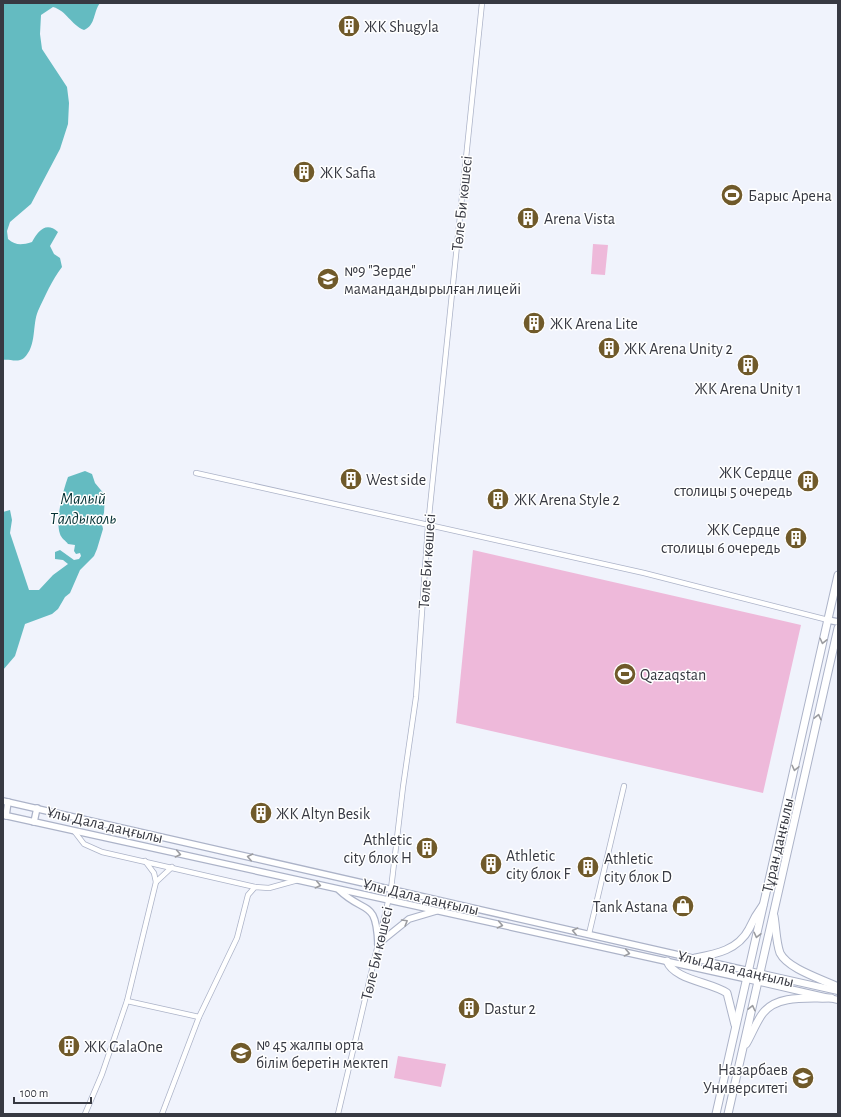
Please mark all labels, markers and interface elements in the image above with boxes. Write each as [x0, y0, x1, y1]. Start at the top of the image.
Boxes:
building icon: ЖК Shugyla [336, 13, 362, 39]
place label: ЖК Shugyla [364, 19, 439, 36]
street label: Төле Би көшесі [449, 155, 475, 251]
building icon: ЖК Safia [291, 159, 317, 185]
place label: ЖК Safia [320, 165, 376, 181]
sports icon: Барыс Арена [719, 182, 745, 208]
place label: Барыс Арена [748, 188, 832, 204]
building icon: Arena Vista [515, 205, 541, 231]
place label: Arena Vista [544, 211, 615, 227]
place label: №9 "Зерде" мамандандырылған лицейі [344, 263, 521, 297]
school or university icon: №9 "Зерде" мамандандырылған лицейі [315, 266, 341, 292]
building icon: ЖК Arena Lite [521, 310, 547, 336]
place label: ЖК Arena Lite [550, 316, 638, 332]
building icon: ЖК Arena Unity 2 [596, 335, 622, 361]
place label: ЖК Arena Unity 2 [624, 341, 733, 358]
building icon: ЖК Arena Unity 1 [735, 352, 761, 378]
place label: ЖК Arena Unity 1 [695, 381, 801, 398]
place label: ЖК Сердце столицы 5 очередь [674, 465, 792, 499]
building icon: West side [338, 466, 364, 492]
building icon: ЖК Сердце столицы 5 очередь [795, 468, 821, 494]
place label: West side [366, 472, 426, 488]
building icon: ЖК Arena Style 2 [485, 486, 511, 512]
water label: Малый Талдыколь [50, 490, 116, 527]
place label: ЖК Arena Style 2 [514, 492, 620, 509]
street label: Төле Би көшесі [416, 513, 438, 609]
place label: ЖК Сердце столицы 6 очередь [661, 522, 780, 556]
building icon: ЖК Сердце столицы 6 очередь [783, 525, 809, 551]
one-way arrow [820, 638, 828, 644]
sports icon: Qazaqstan [612, 661, 638, 687]
place label: Qazaqstan [640, 667, 706, 684]
one-way arrow [813, 714, 821, 720]
one-way arrow [791, 764, 799, 771]
street label: Тұран даңғылы [759, 796, 797, 894]
building icon: ЖК Altyn Besik [248, 800, 274, 826]
street label: Ұлы Дала даңғылы [45, 804, 165, 846]
place label: ЖК Altyn Besik [276, 806, 371, 823]
place label: Athletic city блок H [344, 832, 412, 867]
building icon: Athletic city блок H [414, 835, 440, 861]
place label: Athletic city блок F [506, 848, 571, 883]
one-way arrow [175, 849, 181, 857]
building icon: Athletic city блок F [478, 851, 504, 877]
place label: Athletic city блок D [604, 851, 672, 886]
one-way arrow [247, 853, 254, 862]
building icon: Athletic city блок D [575, 854, 601, 880]
street label: Ұлы Дала даңғылы [361, 876, 481, 918]
one-way arrow [315, 880, 322, 888]
shop icon: Tank Astana [670, 893, 696, 919]
place label: Tank Astana [593, 899, 668, 915]
street label: Төле Би көшесі [358, 905, 396, 1002]
one-way arrow [401, 919, 408, 926]
one-way arrow [497, 920, 503, 928]
one-way arrow [571, 927, 578, 935]
one-way arrow [754, 932, 762, 939]
one-way arrow [624, 948, 630, 956]
street label: Ұлы Дала даңғылы [676, 948, 796, 990]
building icon: Dastur 2 [456, 995, 482, 1021]
place label: Dastur 2 [484, 1001, 536, 1017]
one-way arrow [748, 1004, 756, 1011]
building icon: ЖК GalaOne [56, 1033, 82, 1059]
place label: № 45 жалпы орта білім беретін мектеп [256, 1037, 389, 1071]
place label: ЖК GalaOne [84, 1039, 163, 1055]
school or university icon: № 45 жалпы орта білім беретін мектеп [228, 1040, 254, 1066]
place label: Назарбаев Университеті [703, 1062, 788, 1096]
school or university icon: Назарбаев Университеті [790, 1065, 816, 1091]
scale bar [14, 1079, 91, 1105]
text: 100 m [20, 1087, 48, 1099]

